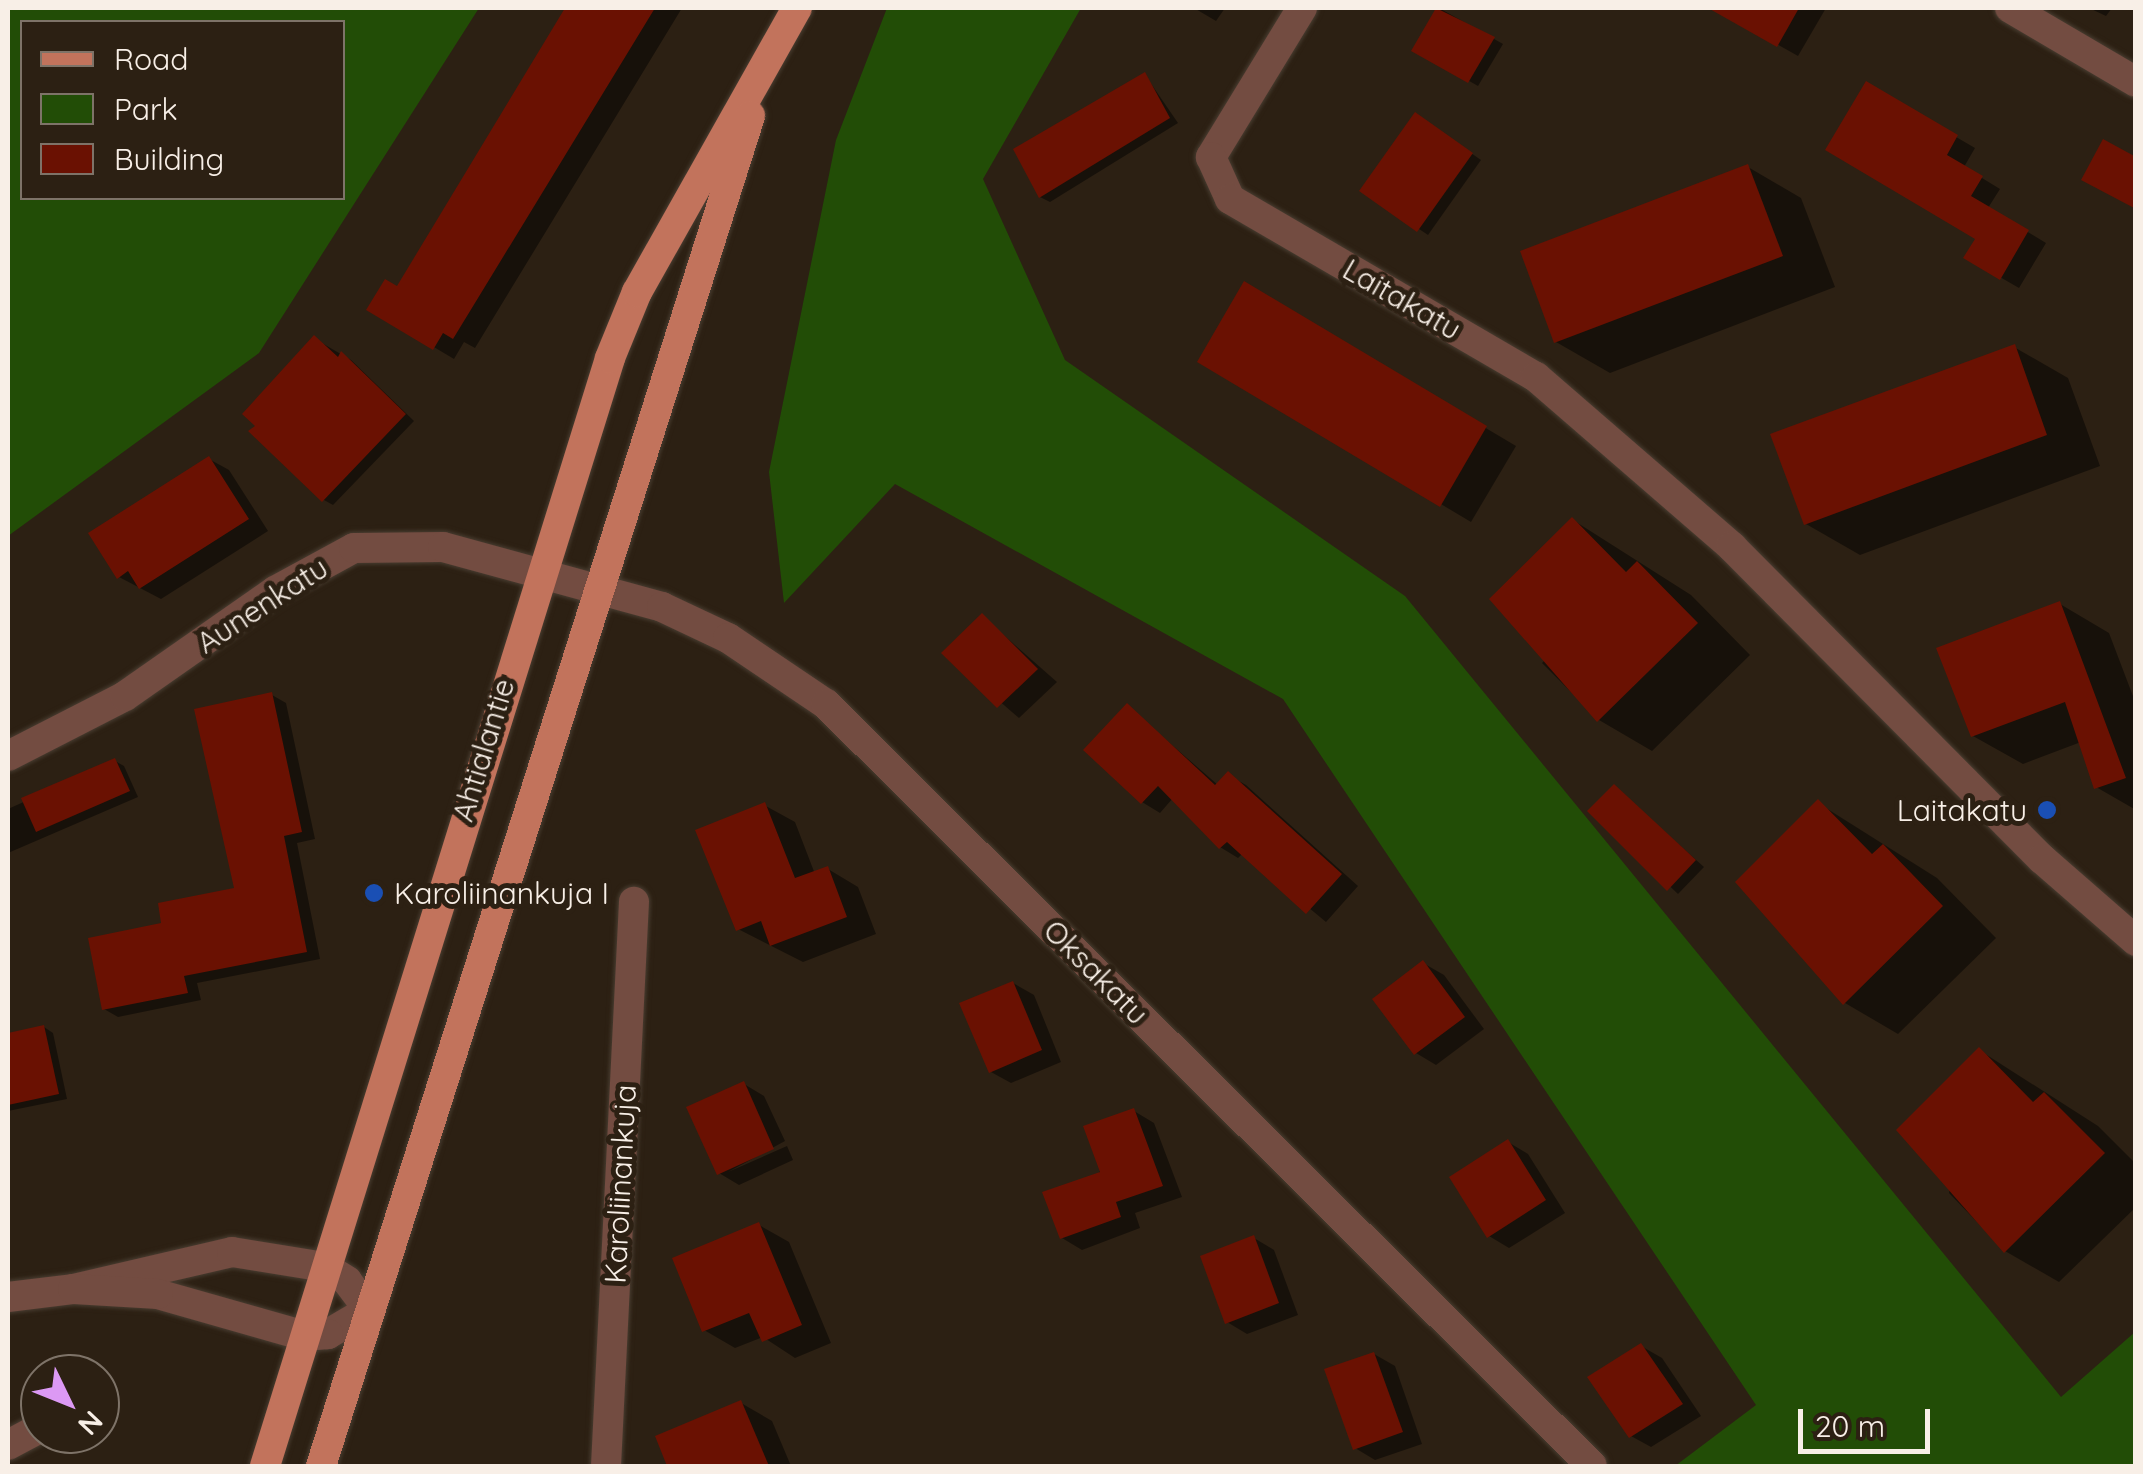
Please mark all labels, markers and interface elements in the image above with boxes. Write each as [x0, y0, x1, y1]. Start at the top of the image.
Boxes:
legend [20, 20, 345, 200]
text: Road [114, 40, 188, 78]
text: Park [114, 90, 178, 128]
text: Building [114, 140, 224, 178]
street label: Laitakatu [1337, 251, 1467, 347]
street label: Aunenkatu [190, 549, 334, 661]
street label: Ahtialantie [444, 674, 522, 826]
place label: Laitakatu [1897, 792, 2027, 828]
marker: Laitakatu [2036, 799, 2058, 821]
place label: Karoliinankuja I [394, 875, 609, 911]
marker: Karoliinankuja I [363, 882, 385, 904]
street label: Oksakatu [1036, 912, 1156, 1032]
street label: Karoliinankuja [597, 1084, 643, 1284]
north arrow [20, 1354, 120, 1454]
scale bar [1803, 1389, 1936, 1451]
text: N [71, 1404, 111, 1443]
text: 20 m [1815, 1407, 1885, 1445]

